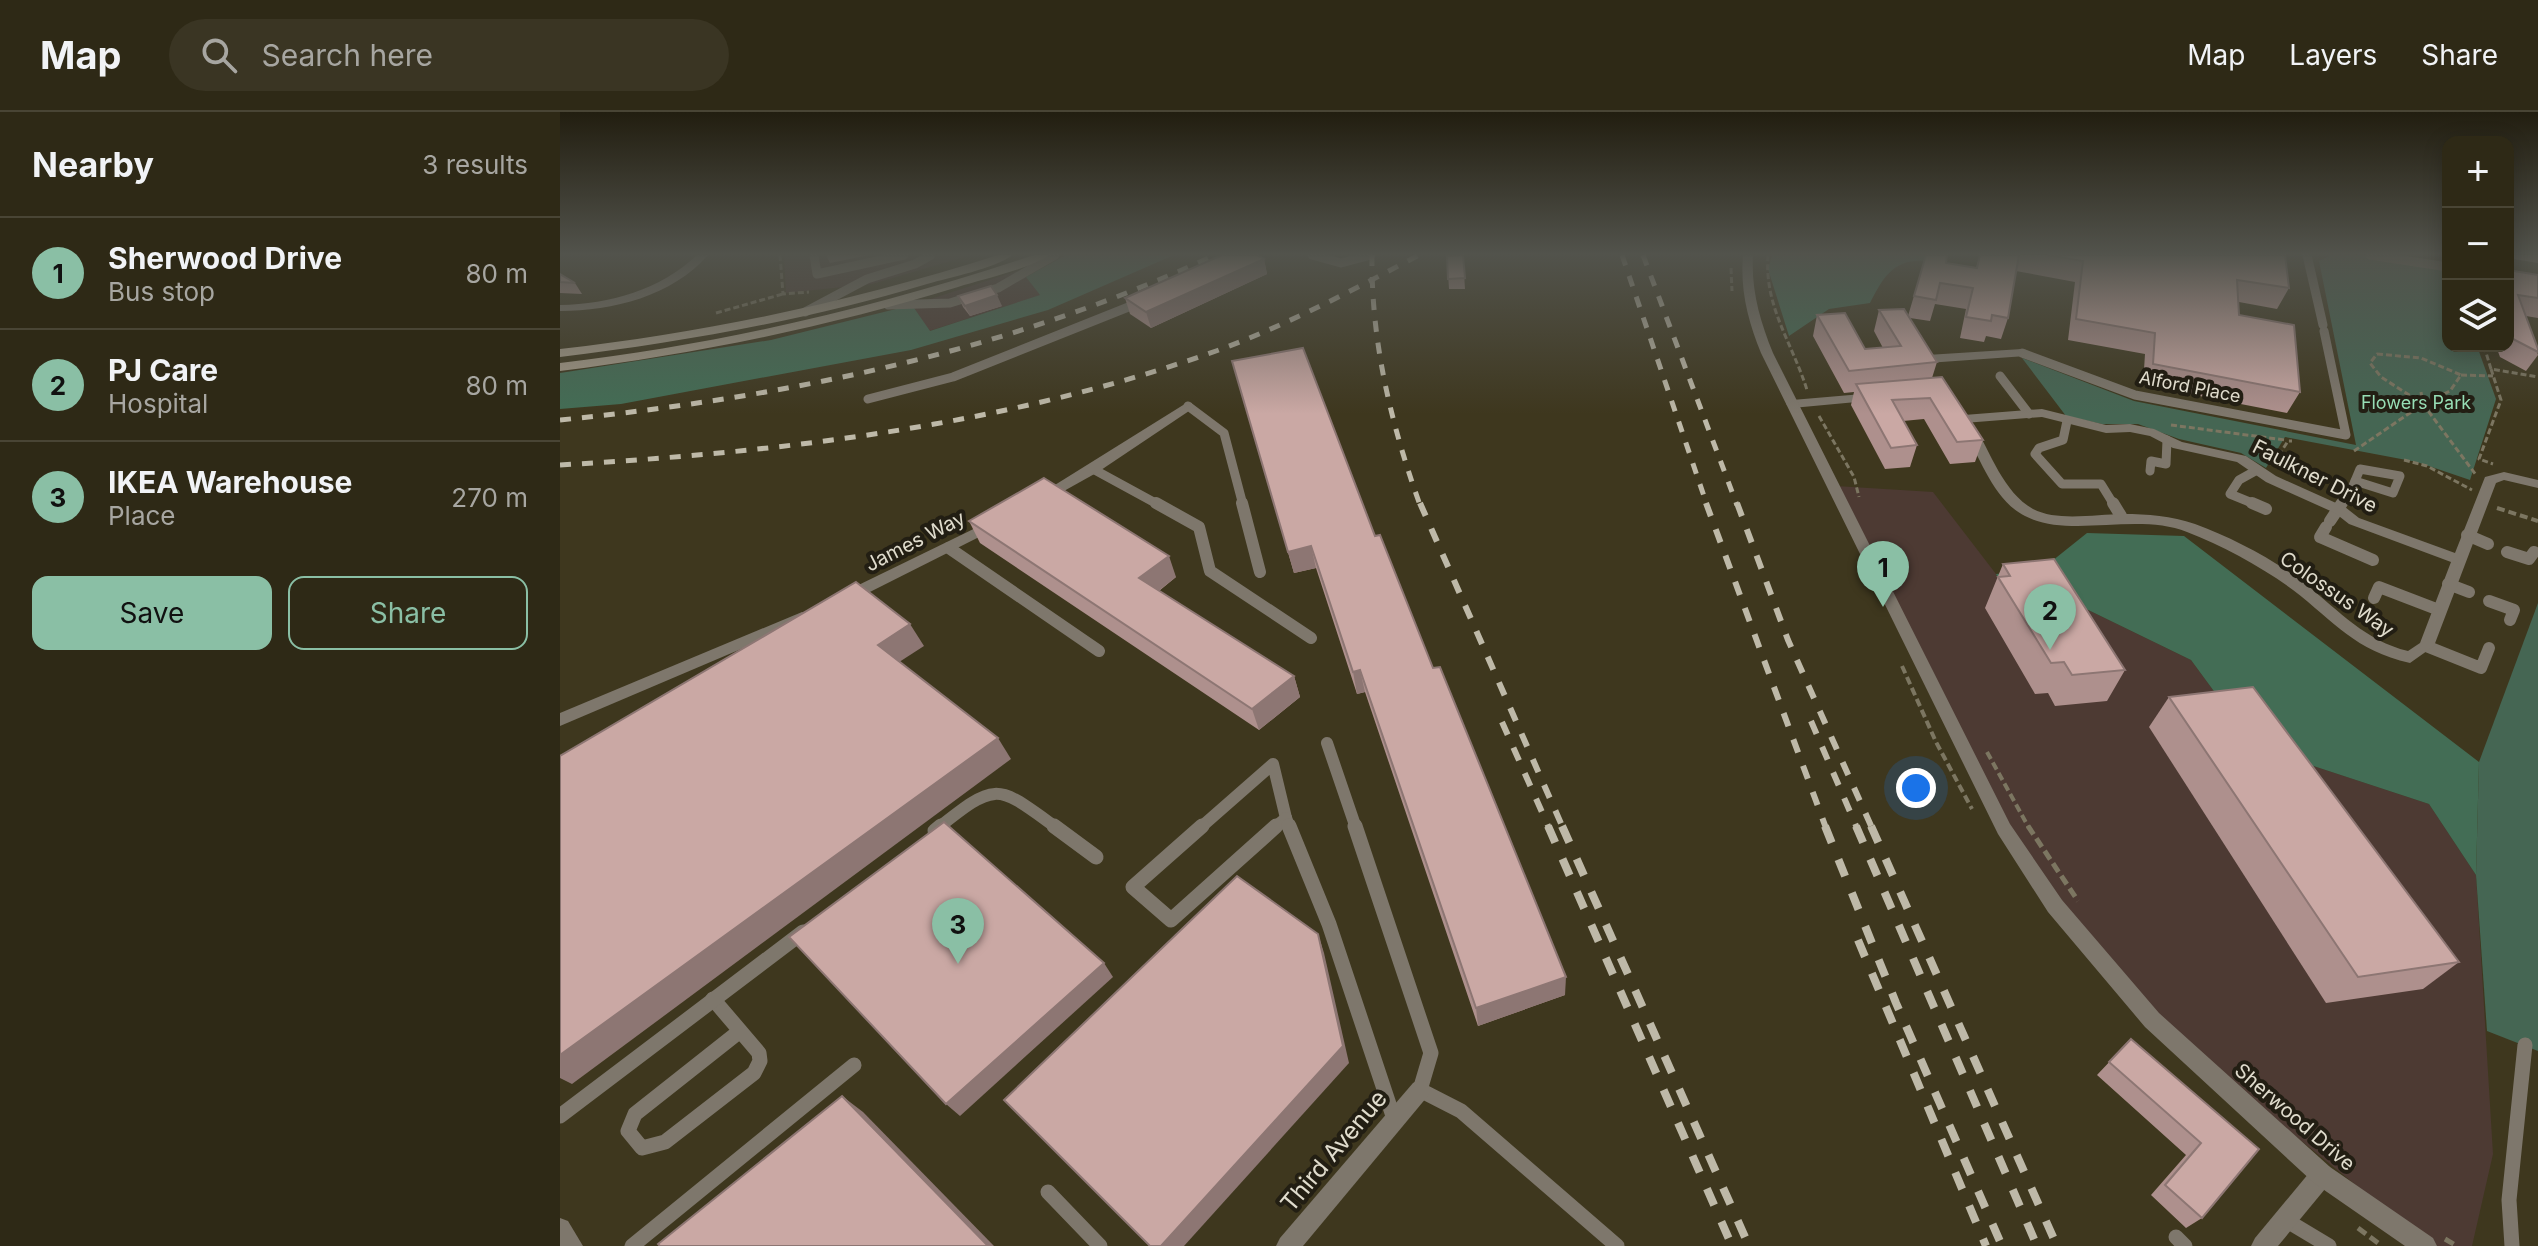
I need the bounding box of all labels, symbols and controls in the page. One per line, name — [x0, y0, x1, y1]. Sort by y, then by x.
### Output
search box — [169, 19, 729, 91]
text: Map — [40, 32, 121, 78]
icon: search — [197, 33, 241, 77]
text: Search here — [261, 37, 433, 73]
text: Map — [2187, 38, 2245, 72]
text: Layers — [2289, 38, 2377, 72]
text: Share — [2421, 38, 2498, 72]
map controls — [2442, 136, 2514, 352]
button: + — [2442, 136, 2514, 208]
text: Nearby — [32, 144, 154, 185]
text: 3 results — [422, 149, 528, 180]
button: − — [2442, 208, 2514, 280]
text: Sherwood Drive — [108, 240, 342, 276]
text: 1 — [52, 258, 64, 289]
text: 80 m — [465, 258, 528, 289]
text: Bus stop — [108, 276, 215, 307]
button: layers — [2442, 280, 2514, 352]
text: PJ Care — [108, 352, 218, 388]
street label: Alford Place — [2138, 366, 2243, 407]
text: 2 — [50, 370, 66, 401]
text: 80 m — [465, 370, 528, 401]
text: Hospital — [108, 388, 208, 419]
park label: Flowers Park — [2361, 392, 2471, 413]
street label: Faulkner Drive — [2249, 434, 2381, 518]
text: IKEA Warehouse — [108, 464, 352, 500]
text: 3 — [50, 482, 66, 513]
text: 270 m — [451, 482, 528, 513]
text: Place — [108, 500, 176, 531]
street label: James Way — [861, 506, 969, 576]
pin: 1 — [1857, 541, 1909, 607]
street label: Colossus Way — [2275, 546, 2399, 642]
button: Save — [32, 576, 272, 650]
button: Share — [288, 576, 528, 650]
pin: 2 — [2024, 584, 2076, 650]
your location — [1896, 768, 1936, 808]
pin: 3 — [932, 898, 984, 964]
street label: Sherwood Drive — [2230, 1058, 2360, 1176]
street label: Third Avenue — [1274, 1084, 1393, 1217]

